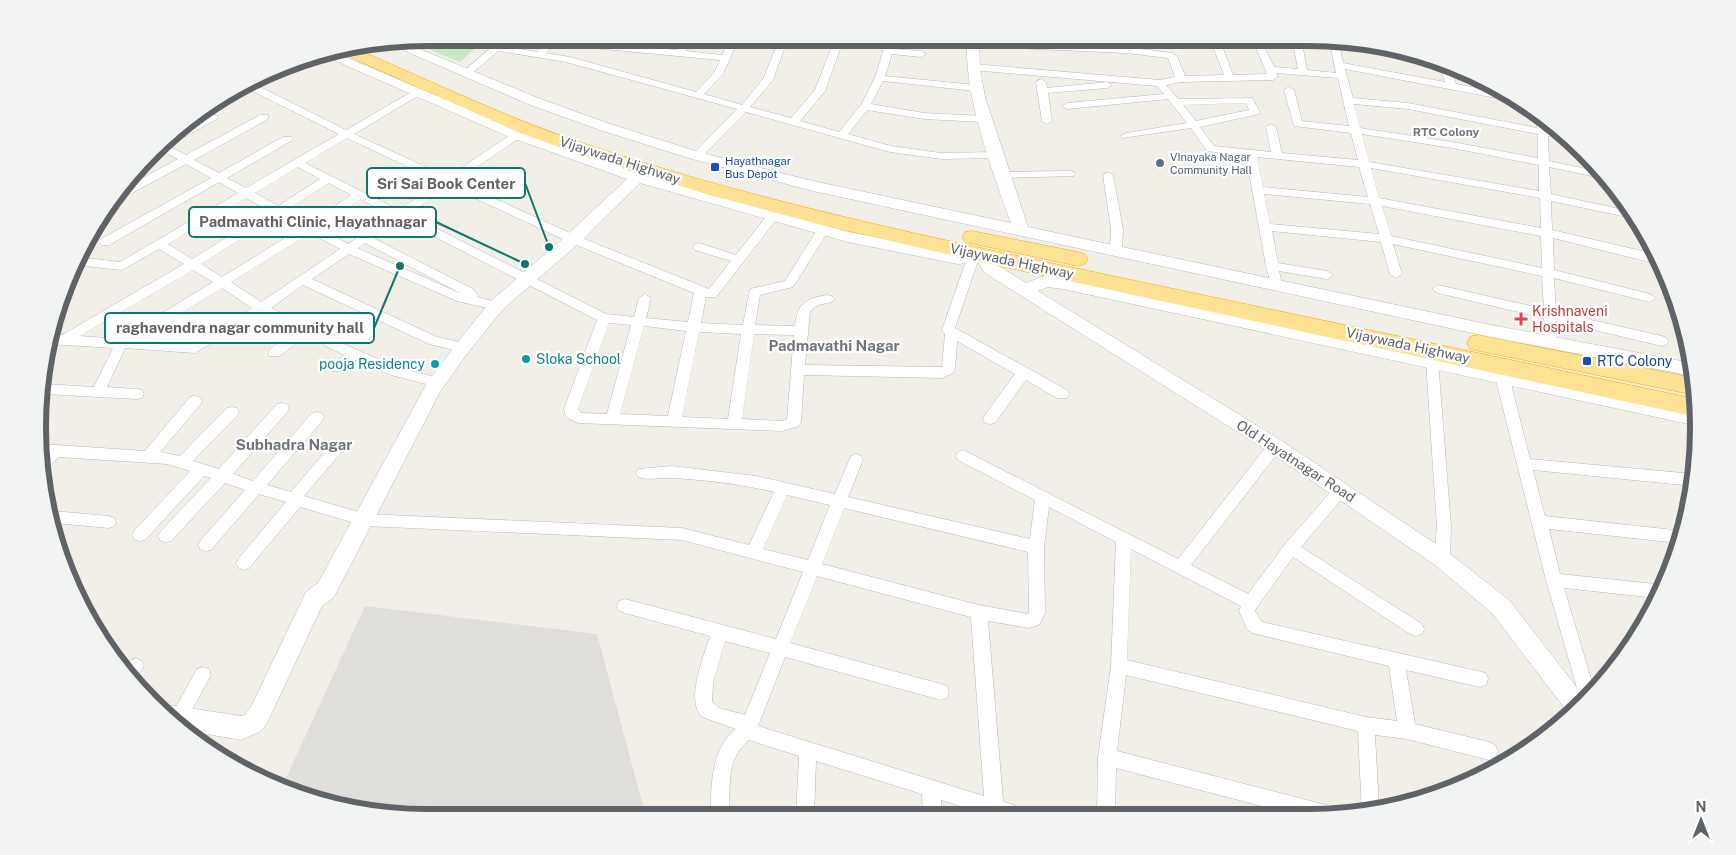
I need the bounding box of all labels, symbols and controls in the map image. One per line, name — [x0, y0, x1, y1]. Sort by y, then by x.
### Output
district label: RTC Colony — [1413, 125, 1480, 139]
street label: Vijaywada Highway — [558, 133, 683, 187]
place label: VInayaka Nagar Community Hall — [1170, 151, 1252, 176]
place label: Hayathnagar Bus Depot — [725, 155, 791, 180]
marker: VInayaka Nagar Community Hall — [1154, 157, 1166, 169]
marker: Hayathnagar Bus Depot — [709, 161, 721, 173]
callout: Sri Sai Book Center — [367, 168, 525, 198]
text: Sri Sai Book Center — [377, 175, 515, 192]
callout: Padmavathi Clinic, Hayathnagar — [189, 207, 436, 237]
text: Padmavathi Clinic, Hayathnagar — [199, 213, 427, 230]
street label: Vijaywada Highway — [949, 240, 1076, 282]
place label: Krishnaveni Hospitals — [1532, 303, 1608, 335]
marker: Krishnaveni Hospitals — [1514, 312, 1528, 326]
callout: raghavendra nagar community hall — [105, 313, 374, 343]
text: raghavendra nagar community hall — [116, 319, 364, 336]
street label: Vijaywada Highway — [1345, 324, 1472, 366]
district label: Padmavathi Nagar — [768, 337, 900, 354]
place label: Sloka School — [536, 351, 621, 367]
marker: Sloka School — [520, 353, 532, 365]
place label: RTC Colony — [1597, 353, 1673, 369]
marker: RTC Colony — [1581, 355, 1593, 367]
place label: pooja Residency — [319, 356, 426, 372]
marker: pooja Residency — [429, 358, 441, 370]
street label: Old Hayatnagar Road — [1234, 417, 1358, 505]
district label: Subhadra Nagar — [236, 436, 352, 453]
north arrow — [1676, 795, 1726, 845]
text: N — [1696, 799, 1706, 815]

